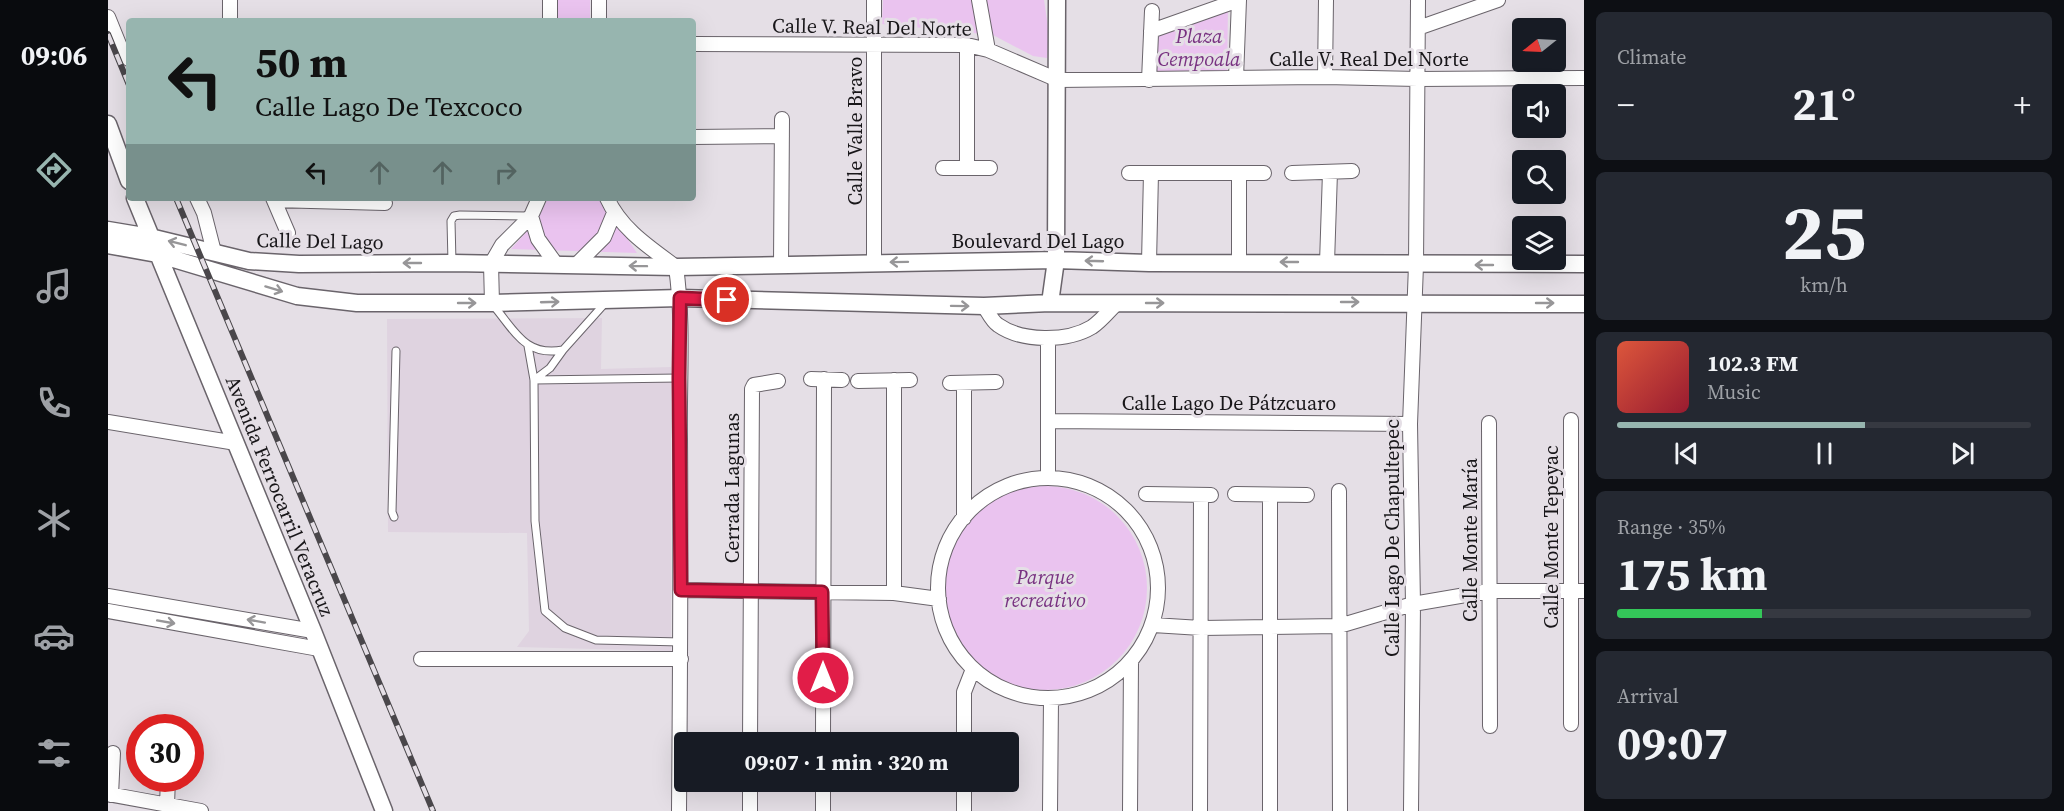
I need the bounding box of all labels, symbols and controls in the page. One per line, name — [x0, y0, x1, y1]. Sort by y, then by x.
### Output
street label: Calle V. Real Del Norte — [772, 11, 972, 43]
north arrow — [1512, 18, 1566, 72]
map controls — [1512, 18, 1566, 270]
park label: Plaza Cempoala — [1157, 22, 1241, 73]
text: 50 m — [255, 33, 348, 91]
text: 09:06 — [21, 37, 87, 74]
icon: left — [156, 42, 234, 120]
text: Climate — [1617, 43, 1686, 71]
street label: Calle V. Real Del Norte — [1269, 45, 1469, 73]
street label: Calle Valle Bravo — [841, 56, 869, 206]
text: 21° — [1792, 73, 1856, 135]
text: − — [1617, 82, 1635, 127]
text: + — [2013, 82, 2031, 127]
button: sound — [1512, 84, 1566, 138]
text: Calle Lago De Texcoco — [255, 88, 523, 125]
icon: directions — [33, 149, 75, 191]
button: search — [1512, 150, 1566, 204]
icon: left — [300, 156, 333, 189]
icon: ahead — [363, 156, 396, 189]
icon: ahead — [426, 156, 459, 189]
icon: right — [489, 156, 522, 189]
text: 25 — [1782, 178, 1866, 285]
button: layers — [1512, 216, 1566, 270]
street label: Calle Del Lago — [256, 226, 384, 256]
street label: Boulevard Del Lago — [952, 227, 1124, 255]
one-way arrow — [168, 237, 187, 249]
one-way arrow — [889, 256, 909, 268]
one-way arrow — [1084, 256, 1104, 267]
one-way arrow — [402, 257, 422, 269]
one-way arrow — [1279, 257, 1299, 268]
one-way arrow — [1474, 259, 1494, 271]
one-way arrow — [629, 260, 649, 272]
icon: music — [33, 265, 75, 307]
text: km/h — [1800, 271, 1848, 299]
pin — [701, 274, 752, 325]
icon: arrive — [710, 283, 743, 316]
one-way arrow — [264, 284, 283, 295]
one-way arrow — [540, 296, 560, 308]
one-way arrow — [457, 297, 477, 309]
one-way arrow — [1145, 297, 1165, 309]
one-way arrow — [1340, 297, 1360, 308]
one-way arrow — [1535, 297, 1555, 309]
one-way arrow — [950, 300, 970, 311]
text: 102.3 FM — [1707, 348, 1798, 378]
street label: Avenida Ferrocarril Veracruz — [219, 372, 341, 620]
text: Music — [1707, 378, 1761, 406]
icon: phone — [33, 382, 75, 424]
street label: Calle Lago De Pátzcuaro — [1122, 389, 1336, 417]
street label: Cerrada Lagunas — [718, 413, 746, 563]
street label: Calle Lago De Chapultepec — [1378, 419, 1406, 657]
icon: previous — [1670, 437, 1703, 470]
icon: pause — [1808, 437, 1841, 470]
icon: next — [1946, 437, 1979, 470]
street label: Calle Monte Tepeyac — [1537, 445, 1565, 629]
street label: Calle Monte María — [1456, 457, 1484, 622]
icon: climate — [33, 499, 75, 541]
text: Range · 35% — [1617, 513, 1726, 541]
text: 175 km — [1617, 543, 1768, 605]
park label: Parque recreativo — [1004, 563, 1086, 614]
icon: car — [33, 615, 75, 657]
one-way arrow — [246, 615, 266, 626]
one-way arrow — [155, 616, 175, 627]
position arrow — [791, 646, 855, 710]
text: Arrival — [1617, 682, 1679, 710]
text: 09:07 — [1617, 712, 1728, 774]
speed limit sign: 30 — [126, 714, 204, 792]
icon: filters — [33, 732, 75, 774]
text: 09:07 · 1 min · 320 m — [745, 747, 948, 777]

